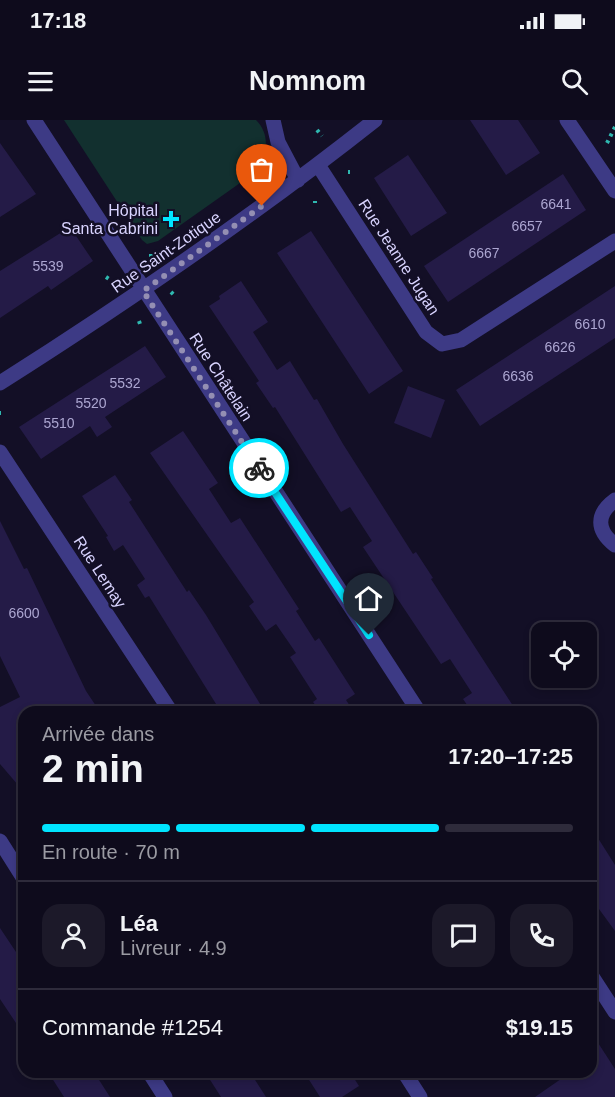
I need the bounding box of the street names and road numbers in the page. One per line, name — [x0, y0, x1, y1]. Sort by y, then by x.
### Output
street label: Rue Jeanne Jugan — [355, 196, 443, 318]
street label: Rue Saint-Zotique — [108, 208, 224, 296]
street label: Rue Châtelain — [186, 330, 256, 424]
street label: Rue Lemay — [71, 533, 129, 611]

